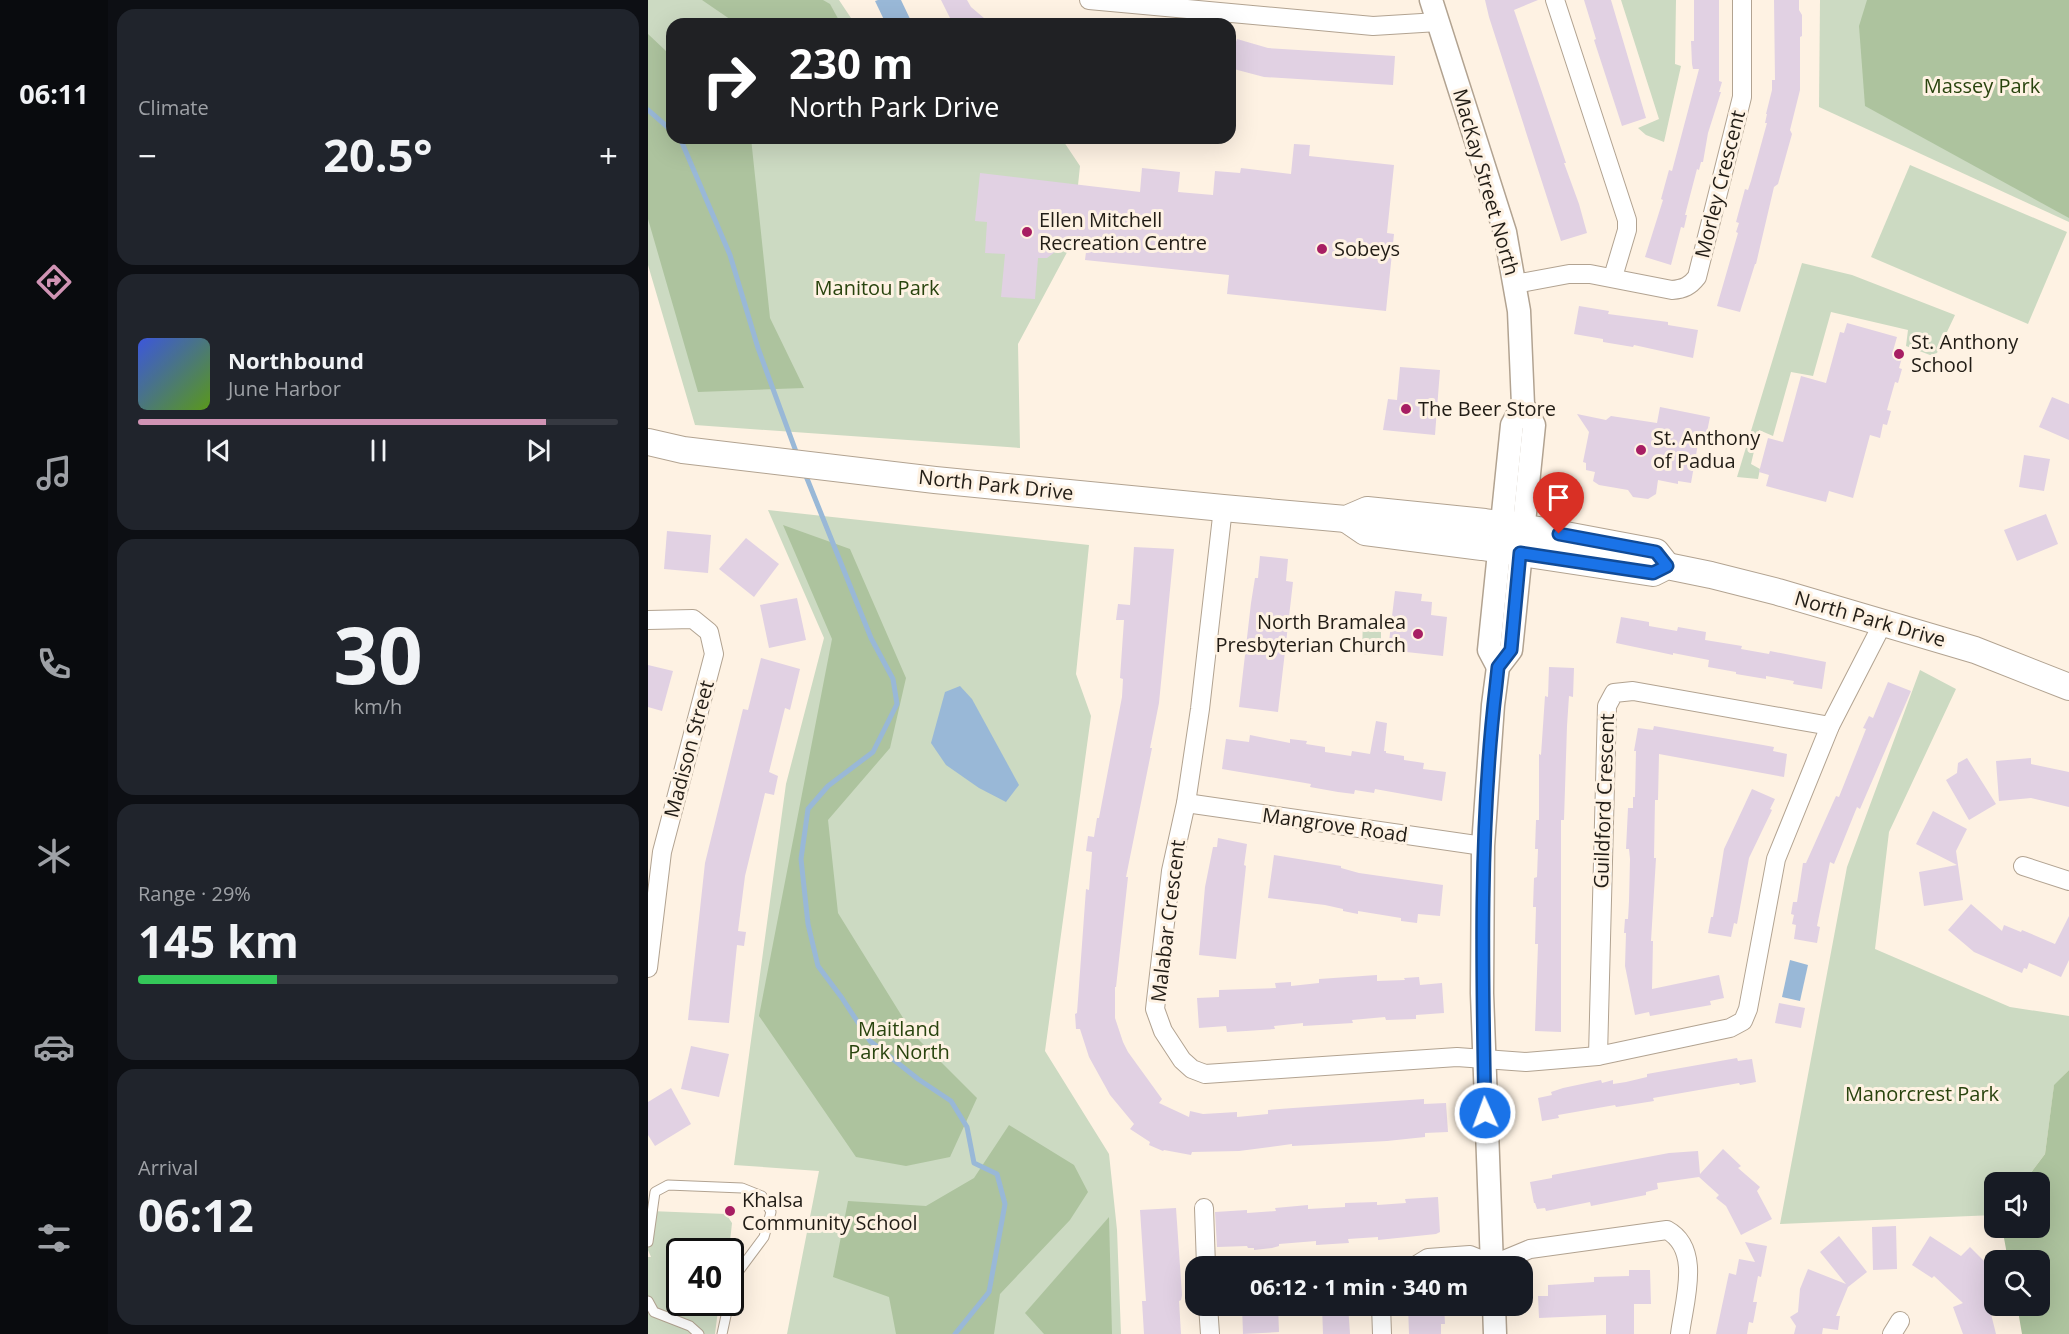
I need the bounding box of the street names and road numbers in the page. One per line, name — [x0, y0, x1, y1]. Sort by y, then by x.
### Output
street label: MacKay Street North — [1447, 85, 1526, 278]
street label: Morley Crescent — [1688, 107, 1751, 261]
street label: North Park Drive — [917, 463, 1075, 506]
street label: North Park Drive — [1792, 584, 1949, 653]
street label: Madison Street — [657, 677, 720, 821]
street label: Guildford Crescent — [1587, 713, 1620, 889]
street label: Mangrove Road — [1261, 801, 1410, 848]
street label: Malabar Crescent — [1144, 838, 1191, 1004]

